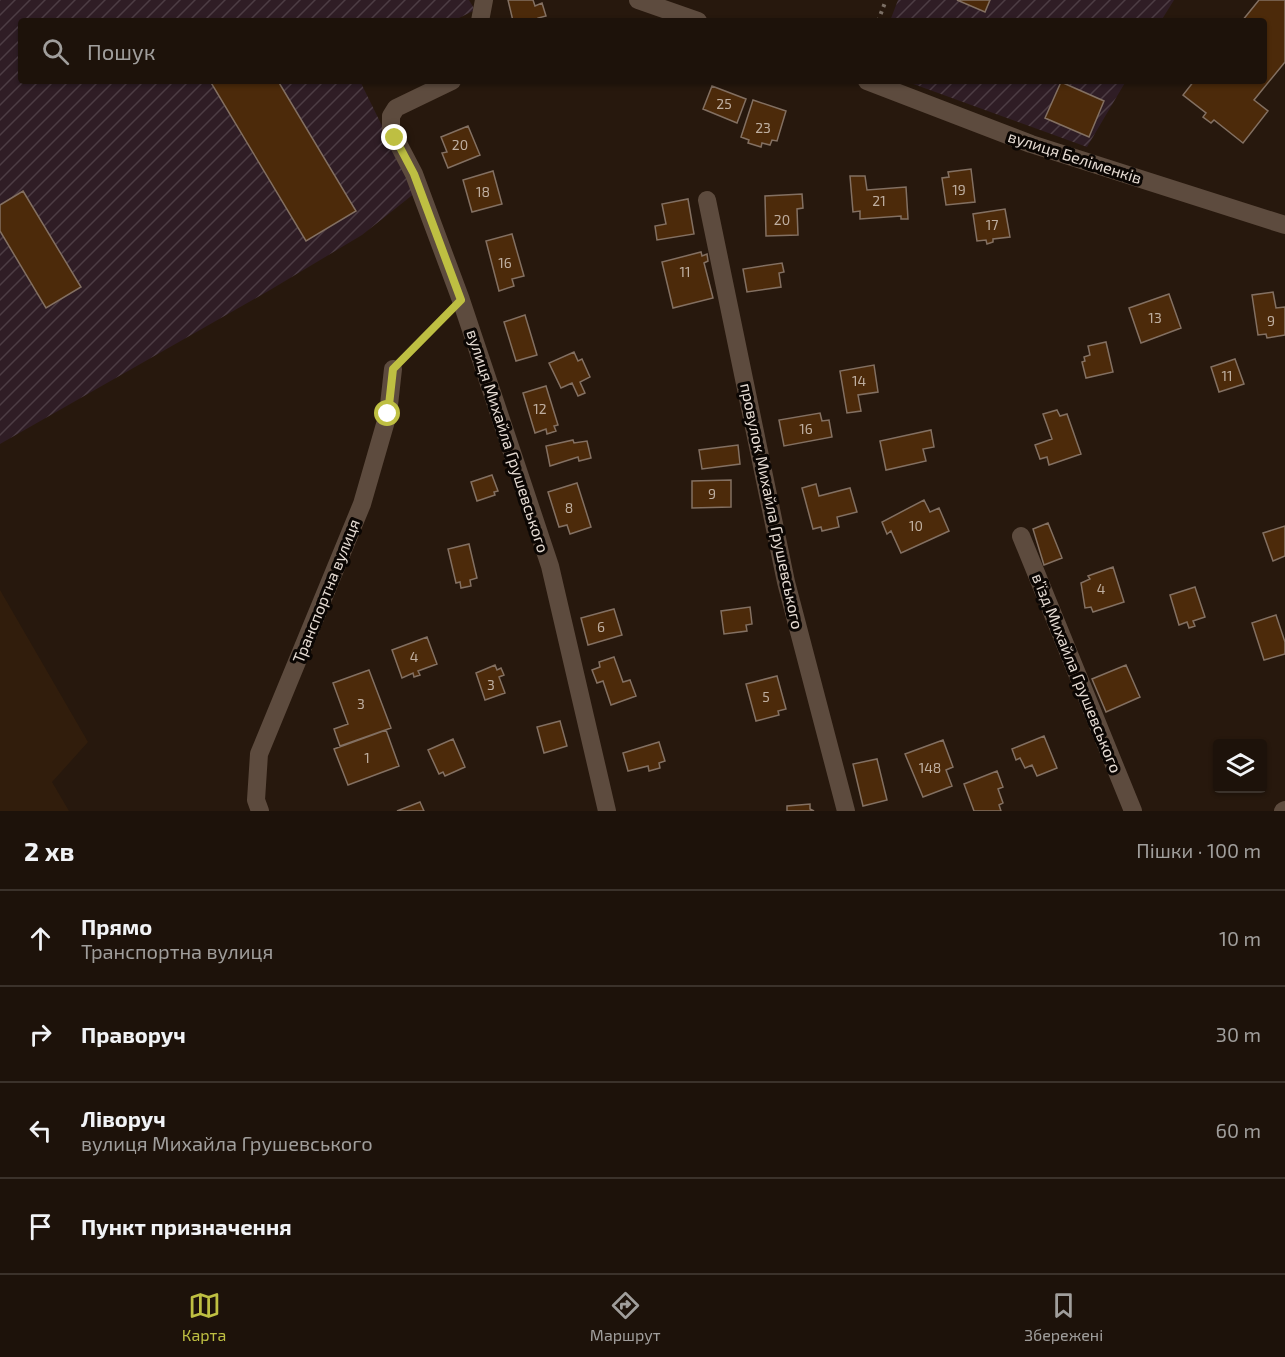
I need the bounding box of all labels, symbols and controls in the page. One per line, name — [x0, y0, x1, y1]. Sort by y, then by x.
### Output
search box — [18, 18, 1267, 84]
icon: search — [39, 35, 72, 68]
text: Пошук — [87, 38, 156, 64]
house number: 25 — [716, 95, 732, 112]
house number: 23 — [755, 119, 771, 136]
route end — [381, 124, 407, 150]
street label: вулиця Беліменків — [1006, 126, 1144, 188]
house number: 20 — [452, 136, 468, 153]
house number: 19 — [952, 181, 966, 198]
house number: 18 — [476, 183, 490, 200]
house number: 21 — [872, 192, 886, 209]
house number: 20 — [774, 211, 790, 228]
house number: 17 — [986, 216, 998, 233]
house number: 16 — [498, 254, 512, 271]
house number: 11 — [679, 263, 691, 280]
house number: 13 — [1148, 309, 1162, 326]
house number: 9 — [1267, 312, 1275, 329]
street label: вулиця Михайла Грушевського — [462, 327, 554, 555]
house number: 11 — [1221, 367, 1233, 384]
house number: 14 — [852, 372, 866, 389]
street label: провулок Михайла Грушевського — [736, 381, 808, 631]
route start — [374, 400, 400, 426]
house number: 12 — [533, 400, 547, 417]
house number: 16 — [799, 420, 813, 437]
house number: 9 — [708, 485, 716, 502]
house number: 8 — [565, 499, 573, 516]
street label: Транспортна вулиця — [288, 516, 364, 666]
house number: 10 — [909, 517, 923, 534]
street label: в’їзд Михайла Грушевського — [1028, 570, 1126, 776]
house number: 4 — [1097, 580, 1105, 597]
house number: 6 — [597, 618, 605, 635]
house number: 4 — [410, 648, 418, 665]
house number: 3 — [487, 676, 495, 693]
house number: 5 — [762, 688, 770, 705]
house number: 3 — [357, 695, 365, 712]
map controls — [1213, 739, 1267, 793]
button: layers — [1213, 739, 1267, 793]
house number: 1 — [364, 749, 370, 766]
house number: 148 — [919, 759, 941, 776]
text: 2 хв — [24, 835, 74, 866]
text: Пішки · 100 m — [1136, 838, 1261, 862]
text: Прямо — [81, 913, 152, 939]
icon: ahead — [24, 922, 57, 955]
text: 10 m — [1219, 926, 1261, 950]
text: Транспортна вулиця — [81, 939, 273, 963]
icon: right — [24, 1018, 57, 1051]
text: Праворуч — [81, 1021, 186, 1047]
text: 30 m — [1216, 1022, 1261, 1046]
text: Ліворуч — [81, 1105, 166, 1131]
icon: left — [24, 1114, 57, 1147]
text: 60 m — [1216, 1118, 1261, 1142]
text: вулиця Михайла Грушевського — [81, 1131, 373, 1155]
icon: arrive — [24, 1210, 57, 1243]
text: Пункт призначення — [81, 1213, 292, 1239]
tab: Карта — [182, 1289, 226, 1344]
tab: Маршрут — [590, 1289, 661, 1344]
tab: Збережені — [1024, 1289, 1103, 1344]

